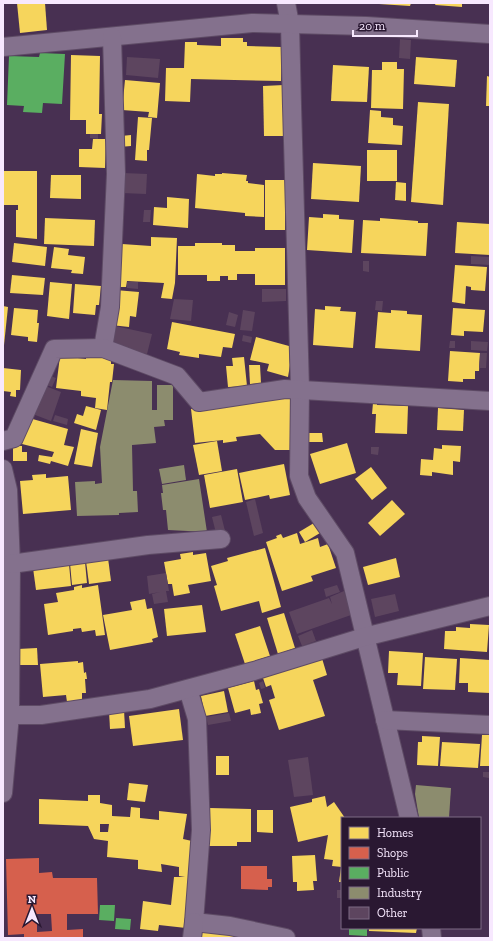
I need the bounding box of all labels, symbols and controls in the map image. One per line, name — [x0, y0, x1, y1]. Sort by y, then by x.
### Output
scale bar — [353, 12, 417, 38]
text: 20 m — [359, 19, 386, 33]
legend — [341, 817, 481, 929]
text: Homes — [377, 826, 413, 840]
text: Shops — [377, 846, 408, 860]
text: Public — [377, 866, 410, 880]
text: Industry — [377, 886, 423, 900]
north arrow — [12, 889, 52, 929]
text: N — [28, 893, 37, 906]
text: Other — [377, 906, 408, 920]

